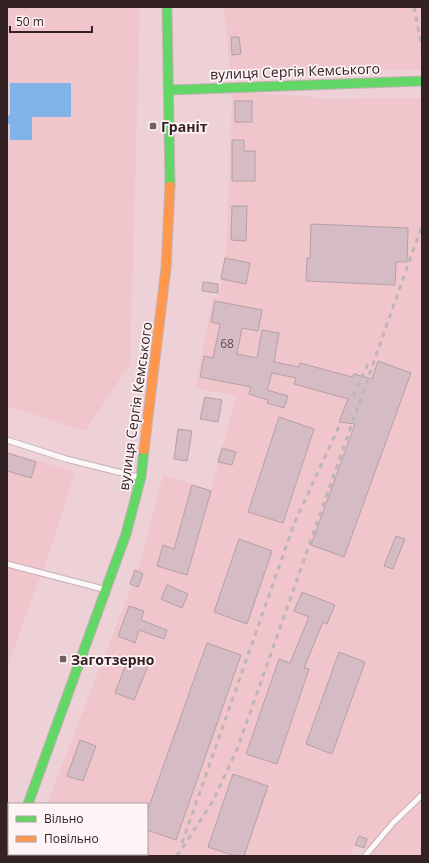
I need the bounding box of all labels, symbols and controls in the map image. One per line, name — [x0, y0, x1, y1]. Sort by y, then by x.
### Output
scale bar — [10, 8, 92, 34]
text: 50 m — [16, 13, 44, 30]
street label: вулиця Сергія Кемського — [210, 59, 380, 83]
place label: Граніт — [161, 117, 208, 136]
marker: Граніт — [148, 121, 158, 131]
street label: вулиця Сергія Кемського — [114, 320, 156, 492]
house number: 68 — [220, 335, 234, 352]
place label: Заготзерно — [71, 650, 155, 669]
marker: Заготзерно — [58, 654, 68, 664]
legend — [8, 803, 148, 855]
text: Вільно — [44, 810, 84, 827]
text: Повільно — [44, 830, 99, 847]

